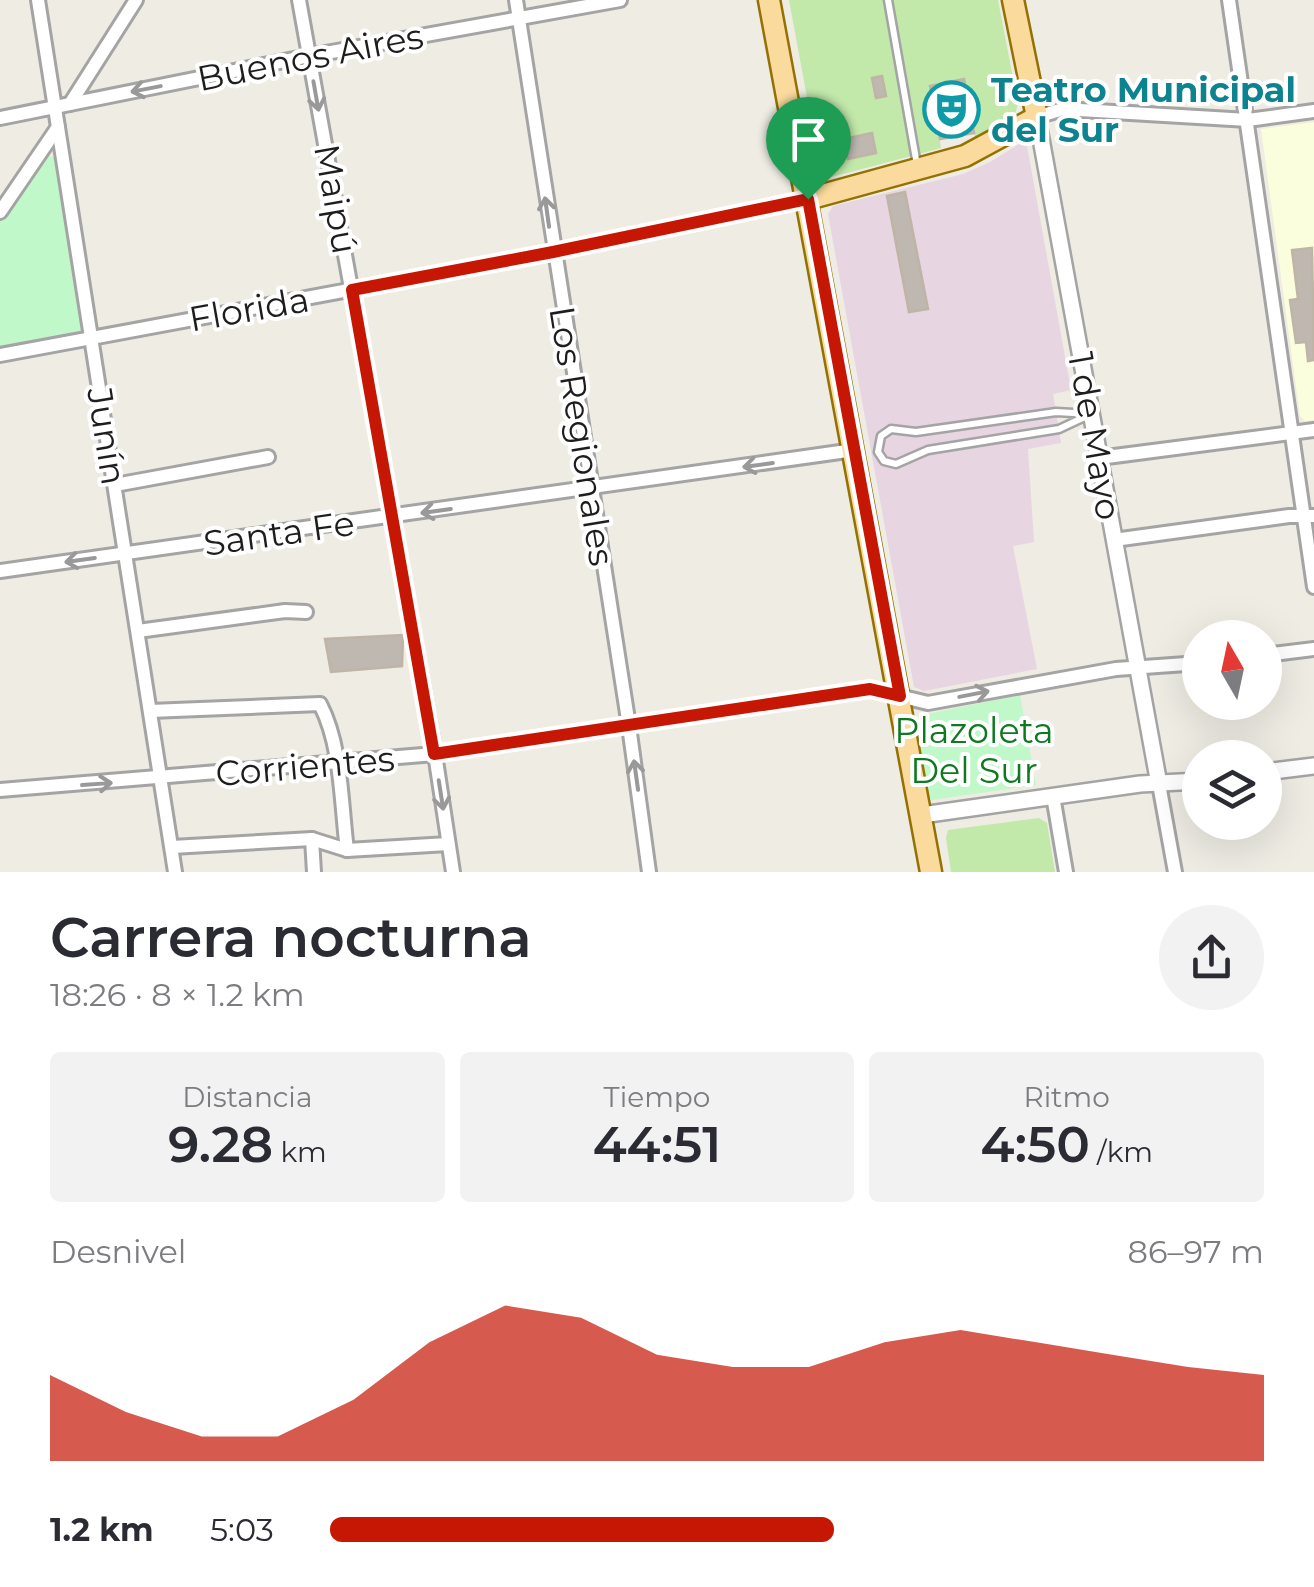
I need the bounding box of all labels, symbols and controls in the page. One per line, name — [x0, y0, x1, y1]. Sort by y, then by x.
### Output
street label: Buenos Aires — [193, 14, 427, 100]
place label: Teatro Municipal del Sur — [991, 68, 1296, 151]
one-way arrow — [308, 79, 327, 111]
theatre icon: Teatro Municipal del Sur — [922, 79, 982, 139]
one-way arrow — [131, 80, 163, 99]
pin — [766, 97, 851, 200]
icon: arrive — [781, 112, 836, 167]
street label: Maipú — [305, 141, 367, 257]
one-way arrow — [538, 197, 556, 229]
street label: Florida — [186, 277, 312, 341]
street label: Los Regionales — [540, 303, 624, 569]
street label: 1 de Mayo — [1059, 349, 1131, 523]
street label: Junín — [78, 383, 136, 488]
one-way arrow — [742, 456, 775, 474]
street label: Santa Fe — [201, 501, 357, 565]
one-way arrow — [421, 502, 453, 521]
one-way arrow — [64, 552, 96, 570]
north arrow — [1182, 620, 1282, 720]
map controls — [1182, 620, 1282, 840]
one-way arrow — [957, 684, 989, 703]
park label: Plazoleta Del Sur — [894, 709, 1054, 792]
street label: Corrientes — [214, 737, 396, 795]
button: layers — [1182, 740, 1282, 840]
one-way arrow — [626, 760, 645, 792]
one-way arrow — [81, 774, 113, 793]
one-way arrow — [432, 778, 450, 811]
text: Carrera nocturna — [50, 904, 532, 971]
button: share — [1159, 905, 1264, 1010]
text: 18:26 · 8 × 1.2 km — [50, 975, 305, 1014]
text: Distancia — [182, 1080, 312, 1114]
text: Tiempo — [604, 1080, 710, 1114]
text: Ritmo — [1024, 1080, 1110, 1114]
text: 9.28 — [168, 1114, 273, 1175]
text: 44:51 — [593, 1114, 721, 1175]
text: 4:50 — [980, 1114, 1090, 1175]
text: km — [273, 1135, 327, 1169]
text: /km — [1090, 1135, 1153, 1169]
text: Desnivel — [50, 1232, 186, 1271]
text: 86–97 m — [1128, 1232, 1264, 1271]
text: 1.2 km — [50, 1510, 154, 1549]
text: 5:03 — [210, 1510, 274, 1549]

